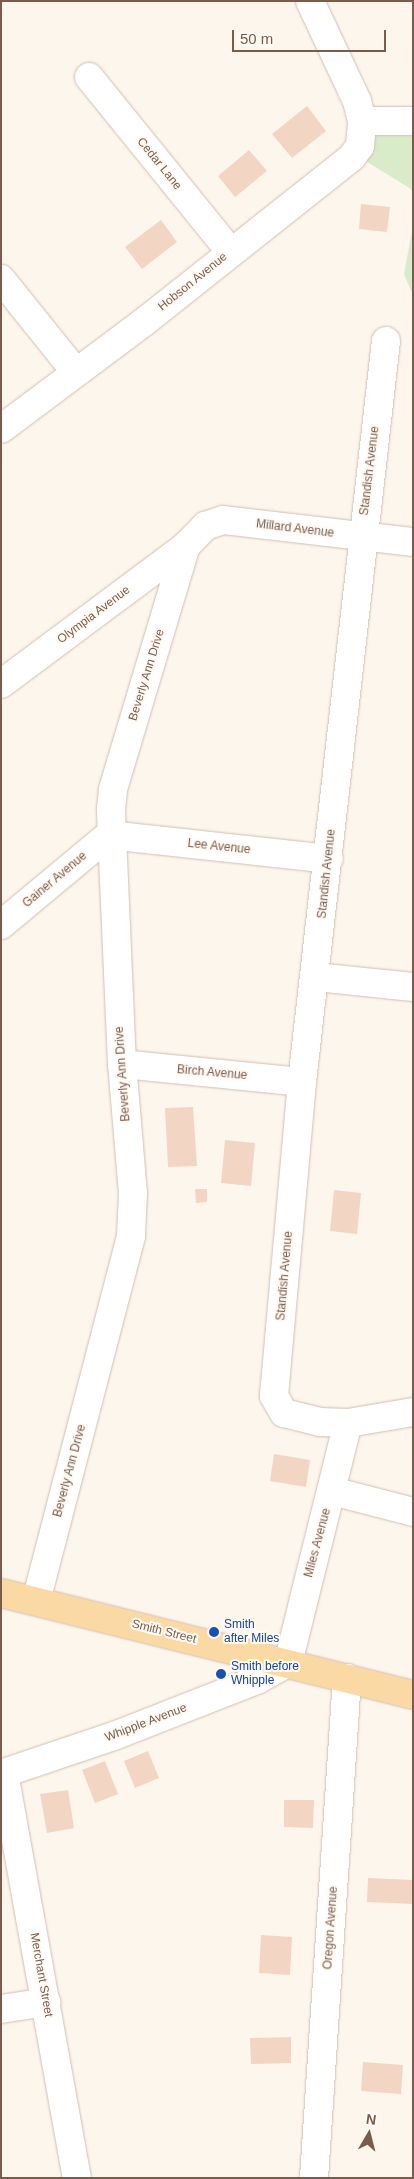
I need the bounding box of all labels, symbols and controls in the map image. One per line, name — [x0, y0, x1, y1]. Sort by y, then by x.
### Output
scale bar — [234, 20, 388, 52]
text: 50 m — [240, 30, 273, 47]
street label: Cedar Lane — [134, 135, 184, 193]
street label: Hobson Avenue — [155, 250, 231, 314]
street label: Standish Avenue — [357, 425, 383, 517]
street label: Millard Avenue — [255, 517, 335, 541]
street label: Olympia Avenue — [55, 583, 133, 647]
street label: Beverly Ann Drive — [126, 627, 168, 723]
street label: Standish Avenue — [315, 828, 339, 920]
street label: Lee Avenue — [187, 837, 251, 857]
street label: Gainer Avenue — [20, 849, 90, 911]
street label: Beverly Ann Drive — [112, 1026, 134, 1122]
street label: Birch Avenue — [176, 1063, 248, 1083]
street label: Standish Avenue — [274, 1230, 296, 1322]
street label: Beverly Ann Drive — [51, 1423, 89, 1519]
street label: Miles Avenue — [302, 1506, 334, 1580]
street label: Smith Street — [130, 1617, 198, 1647]
place label: Smith after Miles — [224, 1618, 279, 1646]
marker: Smith after Miles — [208, 1626, 220, 1638]
place label: Smith before Whipple — [231, 1660, 299, 1688]
marker: Smith before Whipple — [215, 1668, 227, 1680]
street label: Whipple Avenue — [103, 1701, 189, 1745]
street label: Oregon Avenue — [321, 1886, 341, 1970]
street label: Merchant Street — [26, 1932, 56, 2018]
north arrow — [344, 2109, 394, 2159]
text: N — [365, 2111, 377, 2128]

